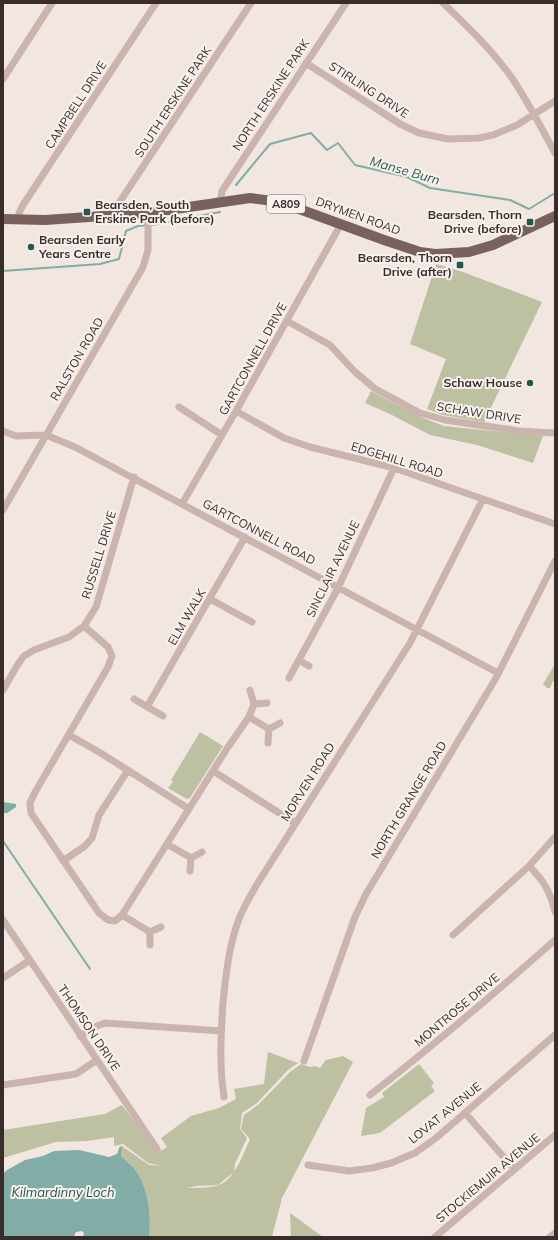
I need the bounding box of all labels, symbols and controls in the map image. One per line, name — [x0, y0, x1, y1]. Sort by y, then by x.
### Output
street label: NORTH ERSKINE PARK — [229, 36, 313, 153]
street label: SOUTH ERSKINE PARK — [131, 43, 214, 160]
street label: CAMPBELL DRIVE — [41, 58, 110, 152]
street label: STIRLING DRIVE — [326, 58, 412, 121]
water label: Manse Burn — [368, 152, 442, 188]
street label: DRYMEN ROAD — [314, 193, 403, 238]
road number: A809 — [267, 195, 305, 213]
place label: Bearsden, South Erskine Park (before) — [95, 197, 214, 226]
marker: Bearsden, South Erskine Park (before) — [82, 207, 92, 217]
place label: Bearsden, Thorn Drive (before) — [428, 207, 522, 236]
marker: Bearsden, Thorn Drive (before) — [525, 217, 535, 227]
place label: Bearsden Early Years Centre — [38, 232, 126, 261]
marker: Bearsden Early Years Centre — [26, 242, 36, 252]
place label: Bearsden, Thorn Drive (after) — [358, 250, 452, 279]
marker: Bearsden, Thorn Drive (after) — [455, 260, 465, 270]
street label: GARTCONNELL DRIVE — [215, 300, 290, 418]
street label: RALSTON ROAD — [47, 314, 107, 403]
place label: Schaw House — [444, 375, 522, 390]
marker: Schaw House — [525, 378, 535, 388]
street label: SCHAW DRIVE — [436, 398, 522, 427]
street label: EDGEHILL ROAD — [349, 438, 445, 481]
street label: GARTCONNELL ROAD — [200, 495, 318, 568]
street label: RUSSELL DRIVE — [78, 509, 119, 601]
street label: SINCLAIR AVENUE — [303, 518, 362, 620]
street label: ELM WALK — [164, 586, 209, 648]
street label: NORTH GRANGE ROAD — [367, 738, 450, 861]
street label: MORVEN ROAD — [277, 739, 338, 824]
street label: MONTROSE DRIVE — [411, 970, 502, 1050]
street label: THOMSON DRIVE — [55, 982, 124, 1074]
street label: LOVAT AVENUE — [405, 1079, 484, 1147]
street label: STOCKIEMUIR AVENUE — [433, 1130, 543, 1226]
water label: Kilmardinny Loch — [11, 1184, 115, 1200]

